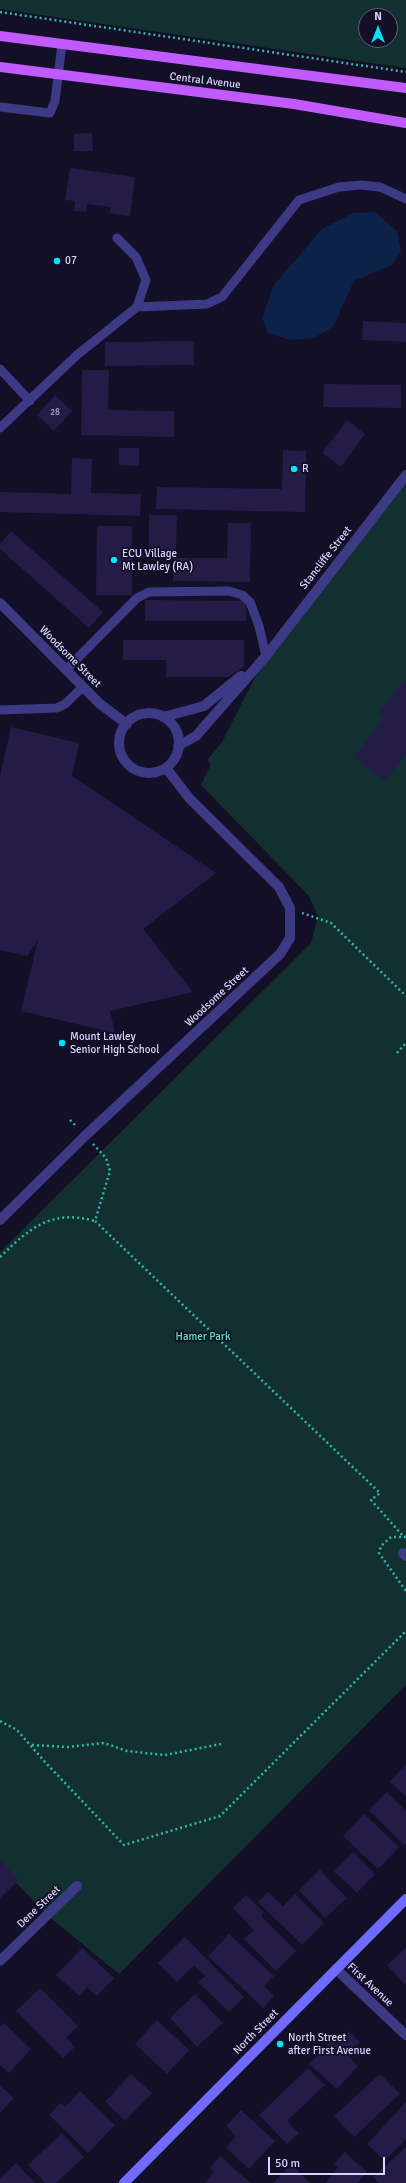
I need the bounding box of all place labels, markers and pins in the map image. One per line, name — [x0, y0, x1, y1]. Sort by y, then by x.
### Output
place label: 07 — [65, 254, 77, 268]
marker: 07 — [52, 256, 62, 266]
place label: R — [302, 462, 309, 476]
marker: R — [289, 464, 299, 474]
place label: ECU Village Mt Lawley (RA) — [122, 547, 193, 573]
marker: ECU Village Mt Lawley (RA) — [109, 555, 119, 565]
place label: Mount Lawley Senior High School — [70, 1030, 159, 1056]
marker: Mount Lawley Senior High School — [57, 1038, 67, 1048]
place label: North Street after First Avenue — [288, 2031, 371, 2057]
marker: North Street after First Avenue — [275, 2039, 285, 2049]

